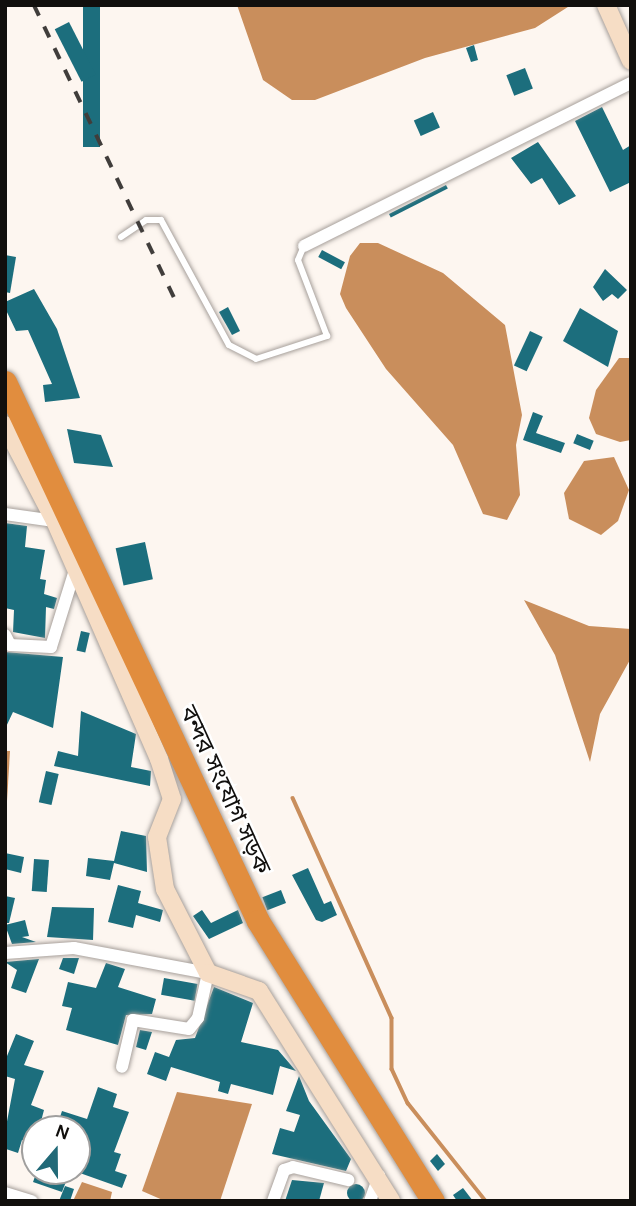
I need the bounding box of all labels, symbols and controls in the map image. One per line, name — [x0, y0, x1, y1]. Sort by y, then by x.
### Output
street label: বন্দর সংযোগ সড়ক — [173, 701, 277, 879]
north arrow — [21, 1115, 91, 1185]
text: N — [52, 1119, 73, 1145]

